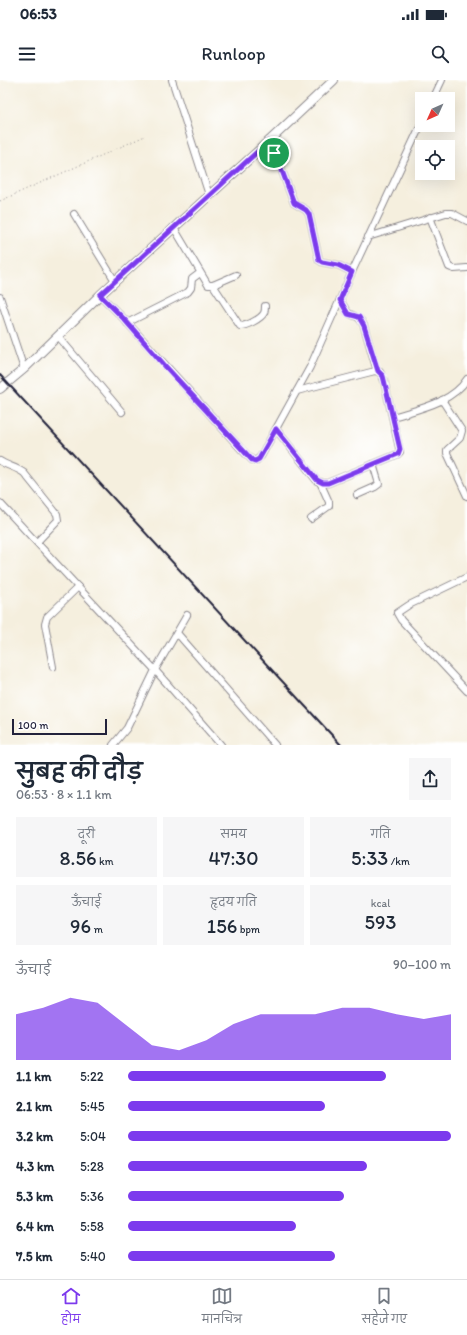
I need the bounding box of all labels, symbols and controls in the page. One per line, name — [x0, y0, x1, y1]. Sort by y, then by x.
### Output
text: 06:53 — [20, 5, 57, 23]
icon: menu — [16, 43, 38, 65]
text: Runloop — [202, 43, 265, 65]
icon: search — [429, 43, 451, 65]
north arrow — [415, 92, 455, 132]
map controls — [415, 92, 455, 180]
pin — [257, 136, 291, 170]
button: locate — [415, 140, 455, 180]
icon: arrive — [263, 142, 285, 164]
scale bar — [12, 717, 107, 736]
text: 100 m — [18, 719, 48, 732]
text: सुबह की दौड़ — [16, 758, 143, 785]
button: share — [409, 758, 451, 800]
text: 06:53 · 8 × 1.1 km — [16, 787, 112, 802]
text: दूरी — [78, 828, 95, 841]
text: समय — [220, 828, 247, 841]
text: गति — [370, 828, 391, 841]
text: 8.56 — [60, 846, 96, 870]
text: 47:30 — [208, 846, 259, 870]
text: 5:33 — [351, 846, 388, 870]
text: km — [96, 855, 114, 868]
text: /km — [388, 855, 410, 868]
text: ऊँचाई — [72, 896, 101, 909]
text: हृदय गति — [210, 896, 257, 909]
text: kcal — [371, 897, 390, 910]
text: 593 — [365, 910, 396, 934]
text: 96 — [70, 914, 91, 938]
text: 156 — [207, 914, 237, 938]
text: m — [91, 923, 103, 936]
text: bpm — [237, 923, 260, 936]
text: 90–100 m — [393, 957, 451, 972]
text: ऊँचाई — [16, 962, 51, 977]
text: 1.1 km — [16, 1069, 51, 1084]
text: 5:22 — [80, 1069, 104, 1084]
text: 2.1 km — [16, 1099, 52, 1114]
text: 5:45 — [80, 1099, 105, 1114]
text: 3.2 km — [16, 1129, 53, 1144]
text: 5:04 — [80, 1129, 106, 1144]
text: 4.3 km — [16, 1159, 54, 1174]
text: 5:28 — [80, 1159, 104, 1174]
text: 5.3 km — [16, 1189, 53, 1204]
text: 5:36 — [80, 1189, 104, 1204]
text: 6.4 km — [16, 1219, 54, 1234]
text: 5:58 — [80, 1219, 104, 1234]
text: 7.5 km — [16, 1249, 53, 1264]
text: 5:40 — [80, 1249, 106, 1264]
tab: होम — [60, 1285, 82, 1331]
tab: मानचित्र — [202, 1285, 242, 1331]
tab: सहेजे गए — [362, 1285, 407, 1331]

